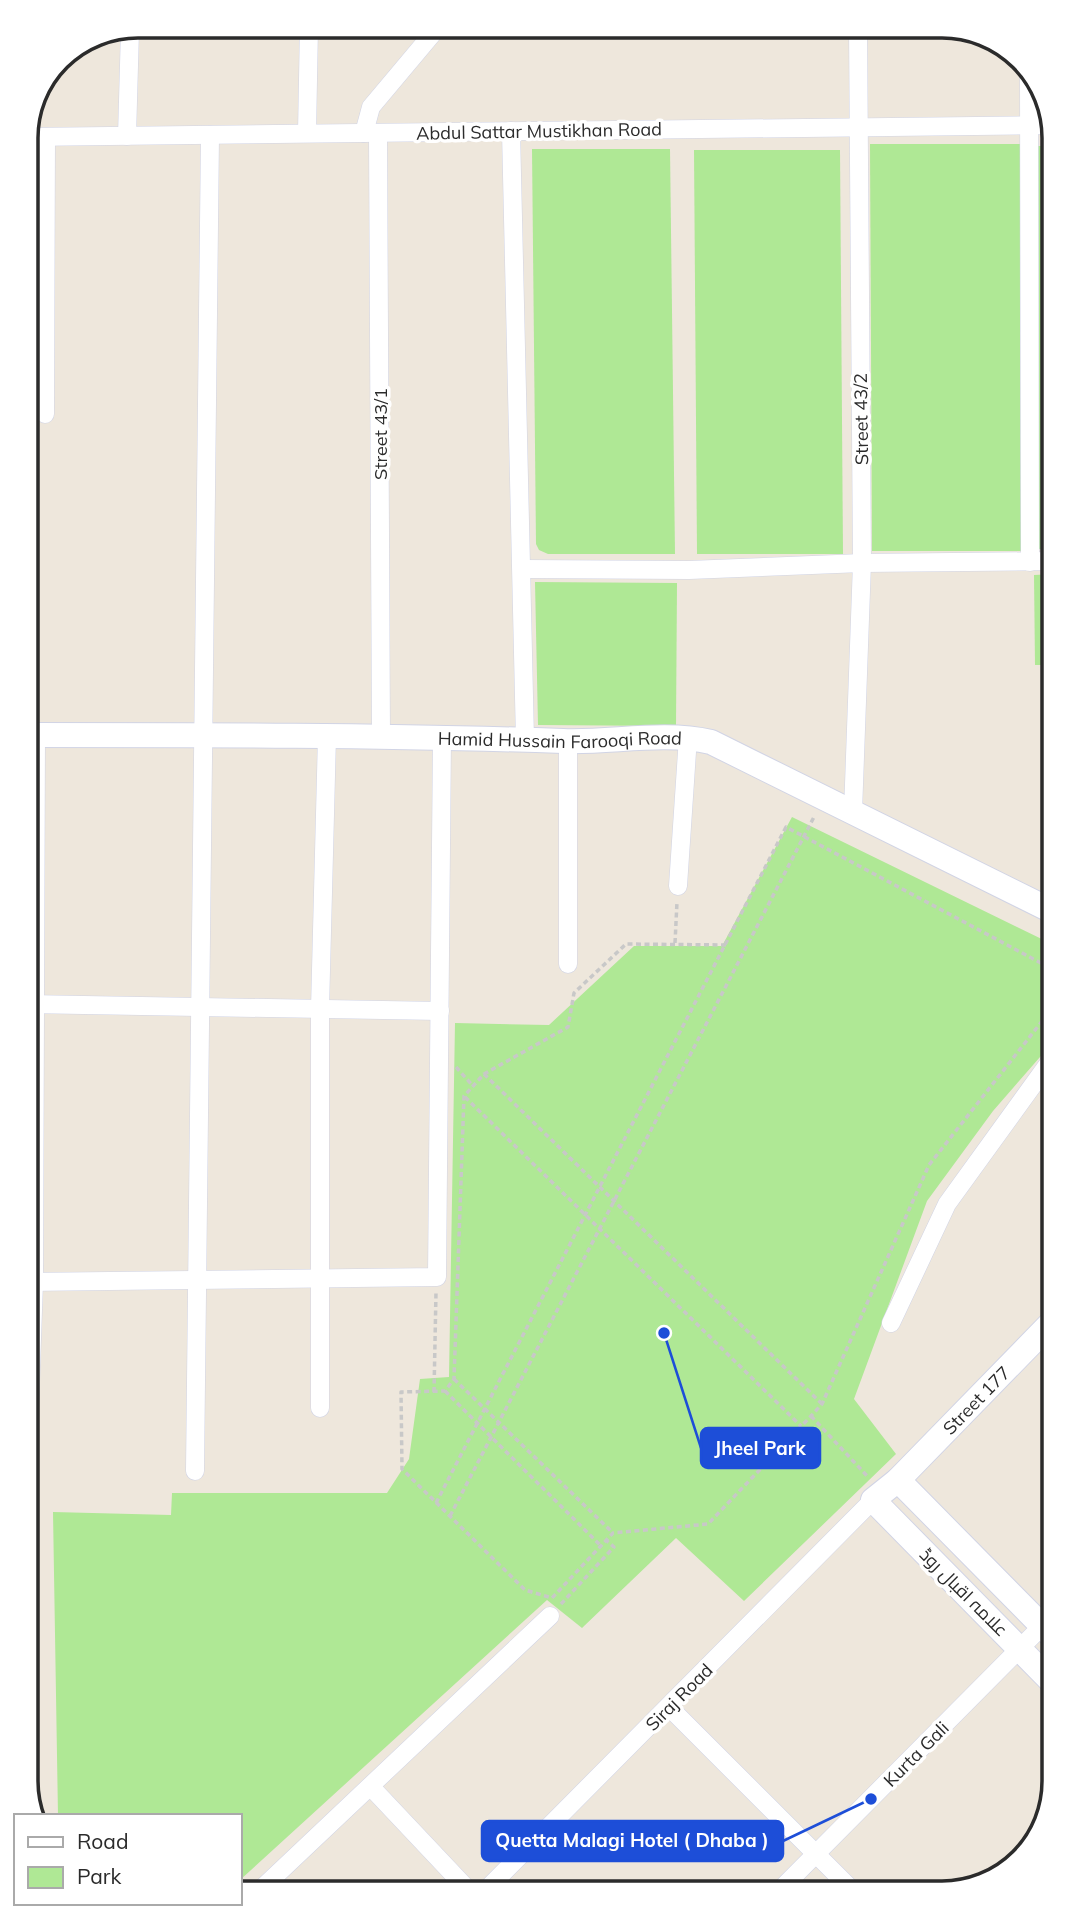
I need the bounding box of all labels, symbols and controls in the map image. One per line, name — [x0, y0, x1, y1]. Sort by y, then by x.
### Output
street label: Abdul Sattar Mustikhan Road — [416, 117, 662, 145]
street label: Street 43/2 — [849, 373, 873, 465]
street label: Street 43/1 — [369, 388, 392, 480]
street label: Hamid Hussain Farooqi Road — [438, 726, 682, 753]
street label: Street 177 — [938, 1361, 1015, 1439]
callout: Jheel Park — [701, 1428, 820, 1468]
text: Jheel Park — [714, 1436, 806, 1460]
street label: علامہ اقبال روڈ — [915, 1543, 1013, 1641]
street label: Siraj Road — [641, 1659, 717, 1735]
street label: Kurta Gali — [879, 1717, 953, 1791]
legend — [14, 1814, 242, 1905]
callout: Quetta Malagi Hotel ( Dhaba ) — [482, 1821, 783, 1861]
text: Road — [77, 1828, 128, 1854]
text: Quetta Malagi Hotel ( Dhaba ) — [495, 1828, 769, 1852]
text: Park — [77, 1863, 121, 1889]

